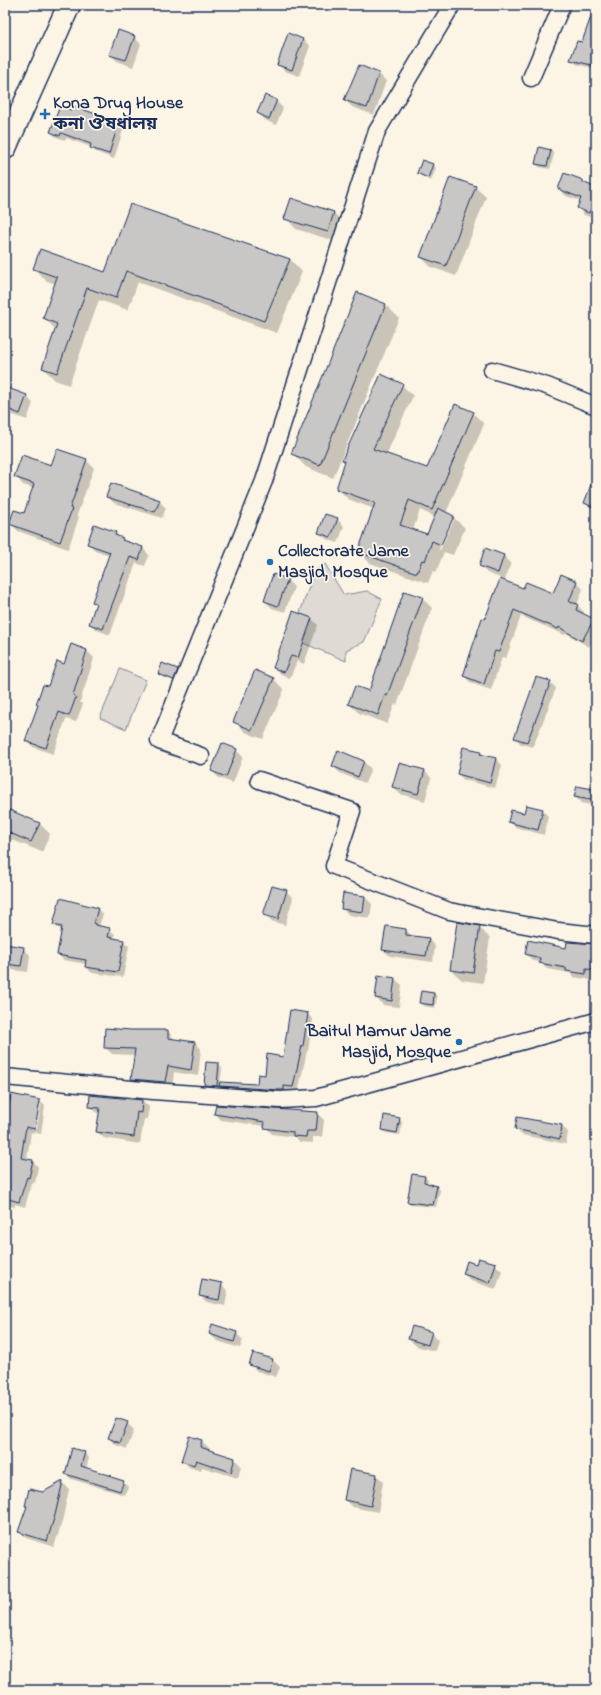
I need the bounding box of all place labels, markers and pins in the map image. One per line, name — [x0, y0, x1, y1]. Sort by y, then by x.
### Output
place label: Kona Drug House কনা ঔষধালয় — [52, 91, 184, 138]
marker: Kona Drug House কনা ঔষধালয় — [40, 109, 50, 119]
place label: Collectorate Jame Masjid, Mosque — [278, 539, 410, 586]
marker: Collectorate Jame Masjid, Mosque — [265, 557, 275, 567]
place label: Baitul Mamur Jame Masjid, Mosque — [306, 1019, 452, 1066]
marker: Baitul Mamur Jame Masjid, Mosque — [454, 1037, 464, 1047]

